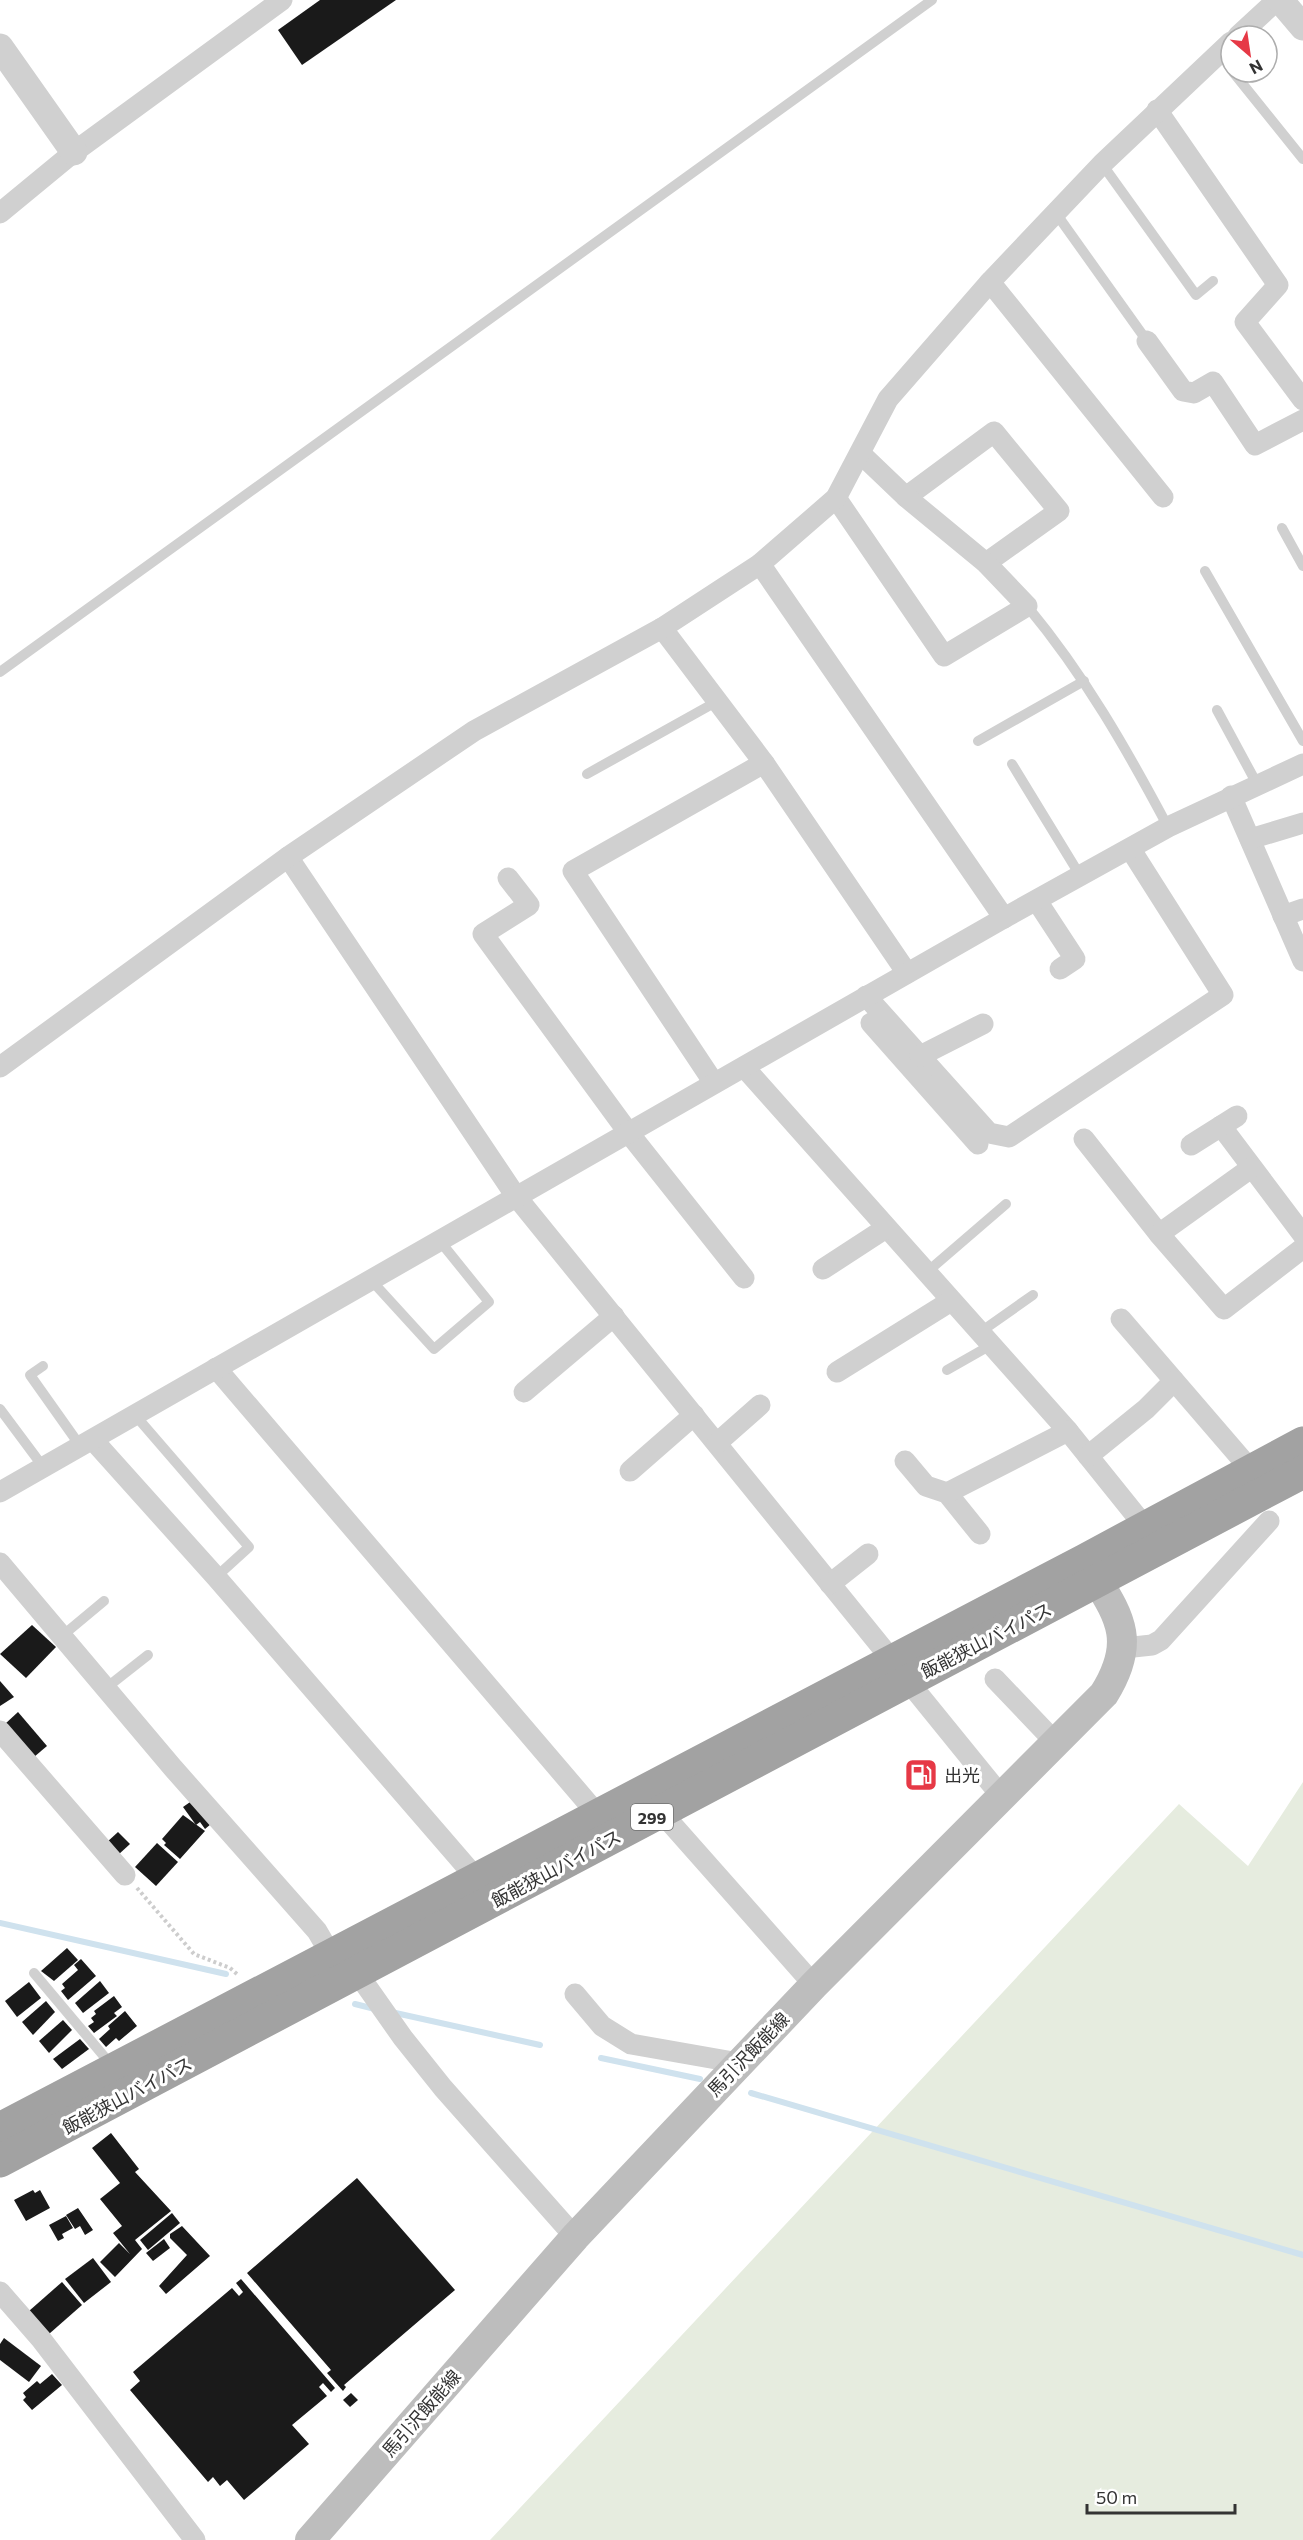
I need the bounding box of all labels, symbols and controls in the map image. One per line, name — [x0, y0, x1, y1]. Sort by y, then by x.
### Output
north arrow — [1219, 24, 1279, 84]
text: N — [1247, 56, 1266, 79]
street label: 飯能狭山バイパス — [917, 1598, 1055, 1682]
fuel station icon: 出光 — [903, 1757, 939, 1793]
place label: 出光 — [944, 1764, 980, 1786]
road number: 299 — [631, 1804, 673, 1830]
street label: 飯能狭山バイパス — [487, 1825, 625, 1911]
street label: 馬引沢飯能線 — [703, 2008, 793, 2100]
street label: 飯能狭山バイパス — [58, 2052, 196, 2138]
street label: 馬引沢飯能線 — [377, 2365, 465, 2461]
scale bar — [1087, 2477, 1236, 2515]
text: 50 m — [1096, 2486, 1137, 2508]

